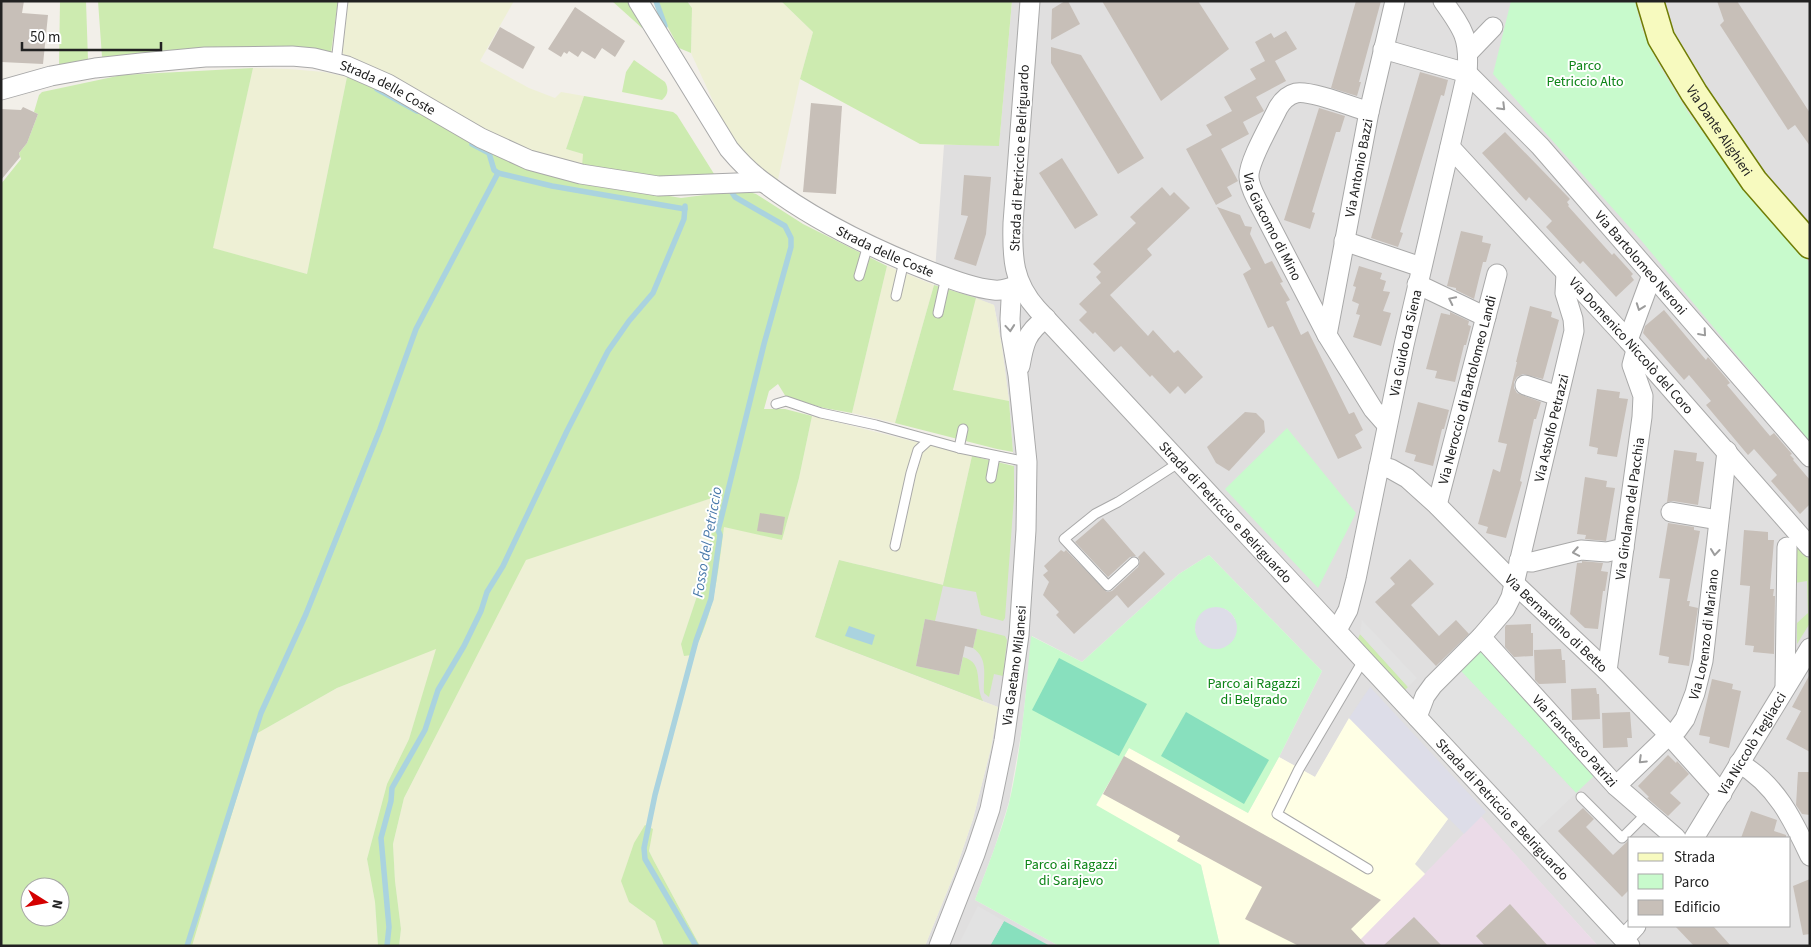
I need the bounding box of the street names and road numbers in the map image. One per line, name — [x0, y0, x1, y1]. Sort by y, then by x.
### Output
street label: Strada delle Coste — [338, 56, 439, 121]
street label: Strada di Petriccio e Belriguardo — [1005, 64, 1035, 252]
street label: Via Dante Alighieri — [1681, 82, 1757, 180]
street label: Via Antonio Bazzi — [1340, 117, 1379, 219]
street label: Via Giacomo di Mino — [1238, 173, 1306, 284]
street label: Via Bartolomeo Neroni — [1590, 207, 1691, 320]
street label: Strada delle Coste — [832, 221, 937, 283]
street label: Via Domenico Niccolò del Coro — [1564, 273, 1698, 419]
street label: Via Guido da Siena — [1385, 288, 1427, 398]
street label: Via Neroccio di Bartolomeo Landi — [1434, 293, 1502, 487]
street label: Via Astolfo Petrazzi — [1530, 372, 1574, 484]
street label: Via Girolamo del Pacchia — [1611, 436, 1650, 581]
street label: Strada di Petriccio e Belriguardo — [1154, 437, 1296, 588]
street label: Via Lorenzo di Mariano — [1684, 568, 1724, 703]
street label: Via Bernardino di Betto — [1500, 570, 1612, 677]
street label: Via Gaetano Milanesi — [997, 605, 1032, 727]
street label: Via Niccolò Tegliacci — [1714, 689, 1792, 799]
street label: Via Francesco Patrizi — [1527, 691, 1621, 792]
street label: Strada di Petriccio e Belriguardo — [1431, 734, 1573, 885]

